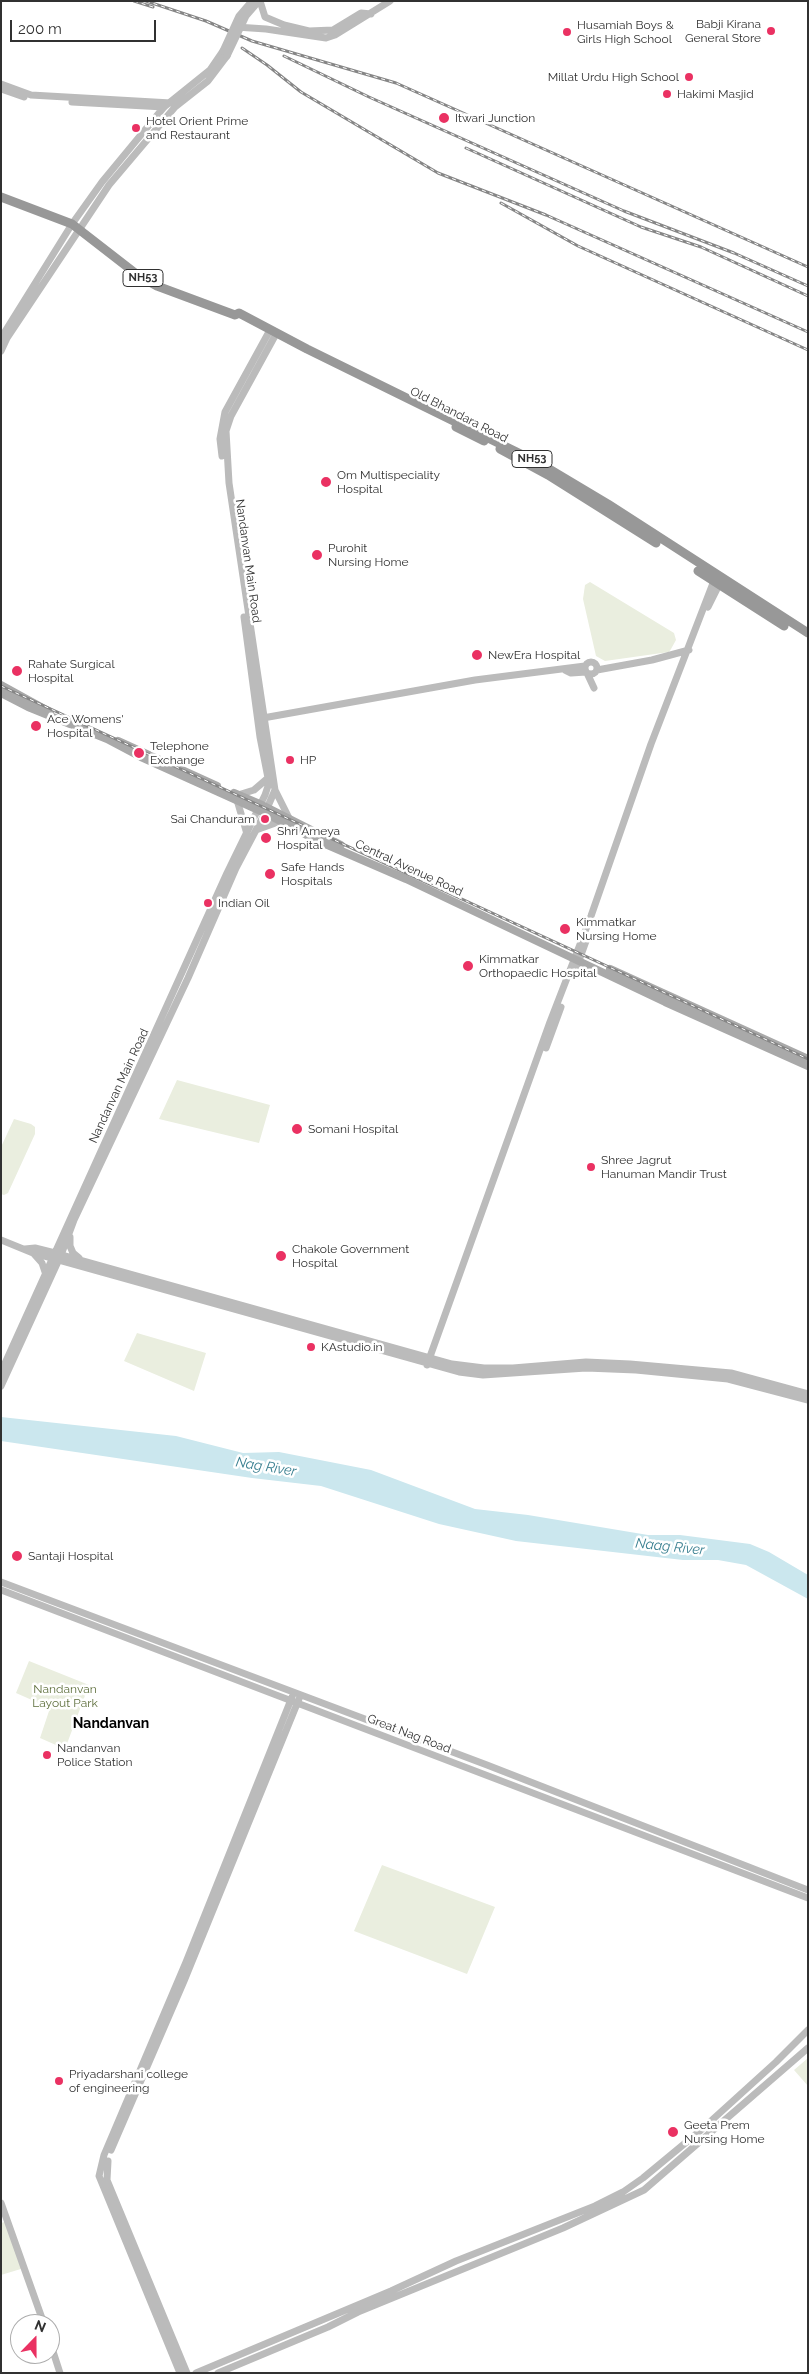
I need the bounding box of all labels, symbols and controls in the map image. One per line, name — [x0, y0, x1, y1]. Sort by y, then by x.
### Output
scale bar — [12, 10, 159, 42]
place label: Babji Kirana General Store — [685, 17, 761, 45]
place label: Husamiah Boys & Girls High School — [577, 18, 674, 46]
text: 200 m — [18, 20, 62, 38]
marker: Babji Kirana General Store — [765, 25, 777, 37]
marker: Husamiah Boys & Girls High School — [561, 26, 573, 38]
place label: Millat Urdu High School — [548, 70, 679, 84]
marker: Millat Urdu High School — [683, 71, 695, 83]
place label: Hakimi Masjid — [677, 87, 754, 101]
marker: Hakimi Masjid — [661, 88, 673, 100]
marker: Itwari Junction — [437, 111, 451, 125]
place label: Itwari Junction — [455, 111, 535, 125]
place label: Hotel Orient Prime and Restaurant — [146, 114, 248, 142]
marker: Hotel Orient Prime and Restaurant — [130, 122, 142, 134]
road number: NH53 — [123, 270, 163, 286]
street label: Old Bhandara Road — [408, 384, 510, 446]
road number: NH53 — [512, 450, 552, 468]
place label: Om Multispeciality Hospital — [337, 468, 440, 496]
marker: Om Multispeciality Hospital — [319, 475, 333, 489]
street label: Nandanvan Main Road — [232, 498, 264, 624]
place label: Purohit Nursing Home — [328, 541, 408, 569]
marker: Purohit Nursing Home — [310, 548, 324, 562]
marker: NewEra Hospital — [470, 648, 484, 662]
place label: NewEra Hospital — [488, 648, 580, 662]
place label: Rahate Surgical Hospital — [28, 657, 115, 685]
marker: Rahate Surgical Hospital — [10, 664, 24, 678]
place label: Ace Womens' Hospital — [47, 712, 124, 740]
marker: Ace Womens' Hospital — [29, 719, 43, 733]
place label: Telephone Exchange — [150, 739, 209, 767]
marker: Telephone Exchange — [132, 746, 146, 760]
place label: HP — [300, 753, 316, 767]
marker: HP — [284, 754, 296, 766]
place label: Sai Chanduram — [170, 812, 255, 826]
marker: Sai Chanduram — [259, 813, 271, 825]
place label: Shri Ameya Hospital — [277, 824, 340, 852]
marker: Shri Ameya Hospital — [259, 831, 273, 845]
street label: Central Avenue Road — [353, 837, 465, 899]
place label: Safe Hands Hospitals — [281, 860, 344, 888]
marker: Safe Hands Hospitals — [263, 867, 277, 881]
place label: Indian Oil — [218, 896, 270, 910]
marker: Indian Oil — [202, 897, 214, 909]
place label: Kimmatkar Nursing Home — [576, 915, 656, 943]
marker: Kimmatkar Nursing Home — [558, 922, 572, 936]
place label: Kimmatkar Orthopaedic Hospital — [479, 952, 597, 980]
marker: Kimmatkar Orthopaedic Hospital — [461, 959, 475, 973]
street label: Nandanvan Main Road — [86, 1026, 152, 1146]
marker: Somani Hospital — [290, 1122, 304, 1136]
place label: Somani Hospital — [308, 1122, 398, 1136]
place label: Shree Jagrut Hanuman Mandir Trust — [601, 1153, 727, 1181]
marker: Shree Jagrut Hanuman Mandir Trust — [585, 1161, 597, 1173]
place label: Chakole Government Hospital — [292, 1242, 409, 1270]
marker: Chakole Government Hospital — [274, 1249, 288, 1263]
place label: KAstudio.in — [321, 1340, 383, 1354]
marker: KAstudio.in — [305, 1341, 317, 1353]
water label: Nag River — [234, 1454, 298, 1480]
water label: Naag River — [635, 1535, 705, 1559]
marker: Santaji Hospital — [10, 1549, 24, 1563]
place label: Santaji Hospital — [28, 1549, 113, 1563]
park label: Nandanvan Layout Park — [32, 1682, 98, 1710]
street label: Great Nag Road — [365, 1711, 453, 1757]
district label: Nandanvan — [73, 1716, 149, 1732]
place label: Nandanvan Police Station — [57, 1741, 132, 1769]
marker: Nandanvan Police Station — [41, 1749, 53, 1761]
place label: Priyadarshani college of engineering — [69, 2067, 188, 2095]
marker: Priyadarshani college of engineering — [53, 2075, 65, 2087]
place label: Geeta Prem Nursing Home — [684, 2118, 764, 2146]
marker: Geeta Prem Nursing Home — [666, 2125, 680, 2139]
north arrow — [10, 2314, 60, 2364]
text: N — [32, 2317, 48, 2335]

